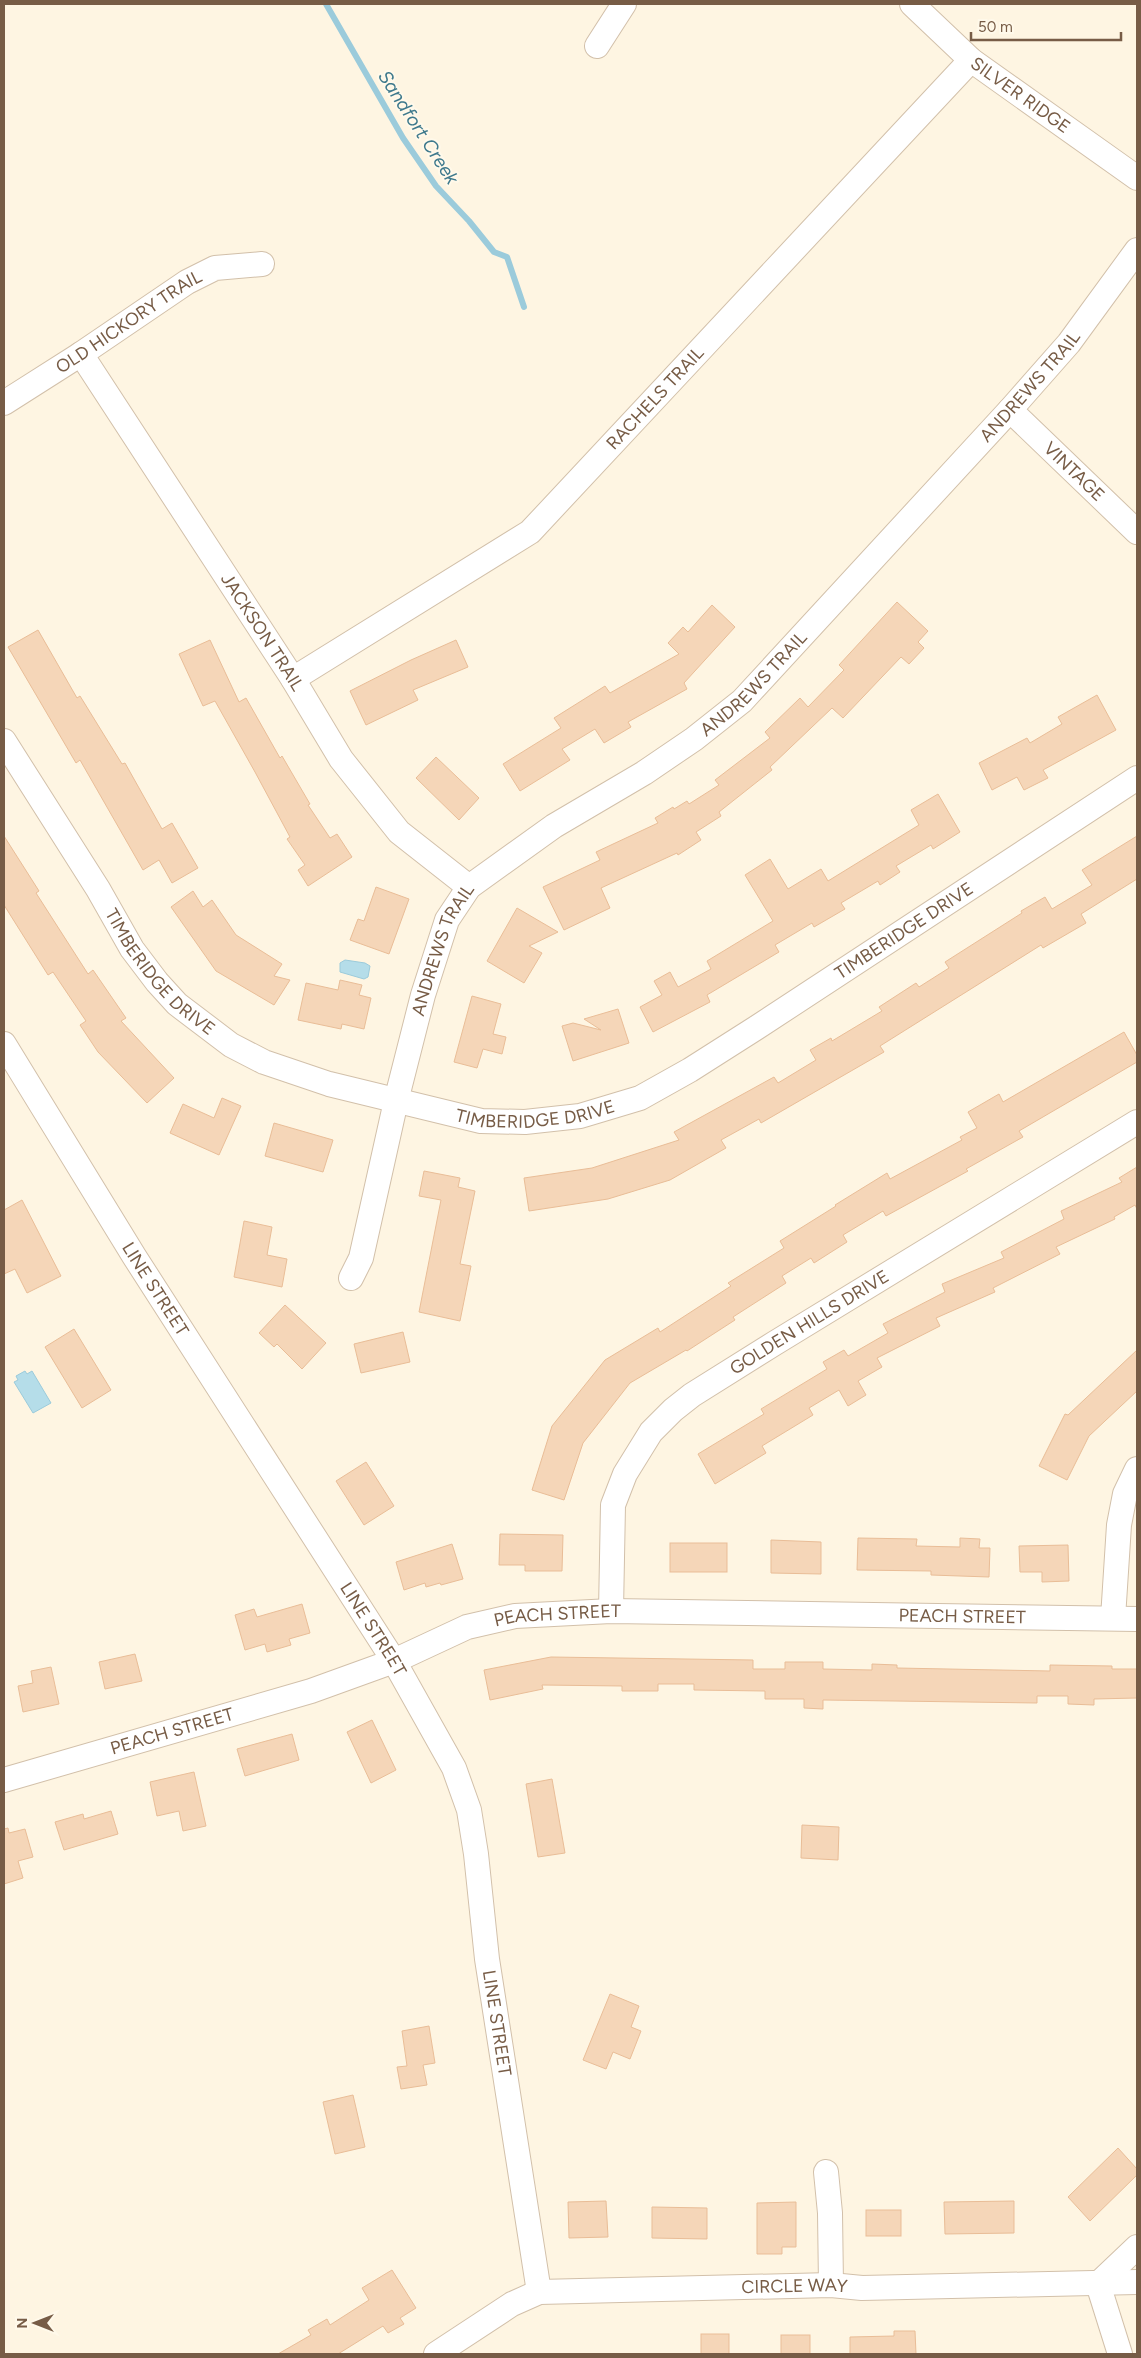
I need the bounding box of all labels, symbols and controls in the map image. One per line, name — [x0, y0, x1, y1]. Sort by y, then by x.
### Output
scale bar — [971, 10, 1121, 42]
text: 50 m — [978, 18, 1013, 36]
street label: SILVER RIDGE — [966, 52, 1075, 138]
water label: Sandfort Creek — [373, 66, 464, 189]
street label: OLD HICKORY TRAIL — [52, 265, 206, 378]
street label: ANDREWS TRAIL — [975, 326, 1085, 447]
street label: RACHELS TRAIL — [602, 342, 709, 454]
street label: VINTAGE — [1039, 437, 1109, 506]
street label: JACKSON TRAIL — [216, 569, 309, 696]
street label: ANDREWS TRAIL — [696, 626, 812, 741]
street label: TIMBERIDGE DRIVE — [831, 878, 977, 984]
street label: ANDREWS TRAIL — [407, 879, 479, 1018]
street label: TIMBERIDGE DRIVE — [100, 905, 219, 1040]
street label: TIMBERIDGE DRIVE — [453, 1095, 617, 1133]
street label: LINE STREET — [117, 1238, 193, 1340]
street label: GOLDEN HILLS DRIVE — [726, 1265, 893, 1380]
street label: LINE STREET — [335, 1578, 411, 1680]
street label: PEACH STREET — [492, 1600, 621, 1631]
street label: PEACH STREET — [898, 1604, 1026, 1628]
street label: PEACH STREET — [108, 1703, 236, 1760]
street label: LINE STREET — [478, 1968, 516, 2077]
street label: CIRCLE WAY — [741, 2274, 849, 2298]
north arrow — [10, 2298, 60, 2348]
text: N — [14, 2318, 31, 2328]

